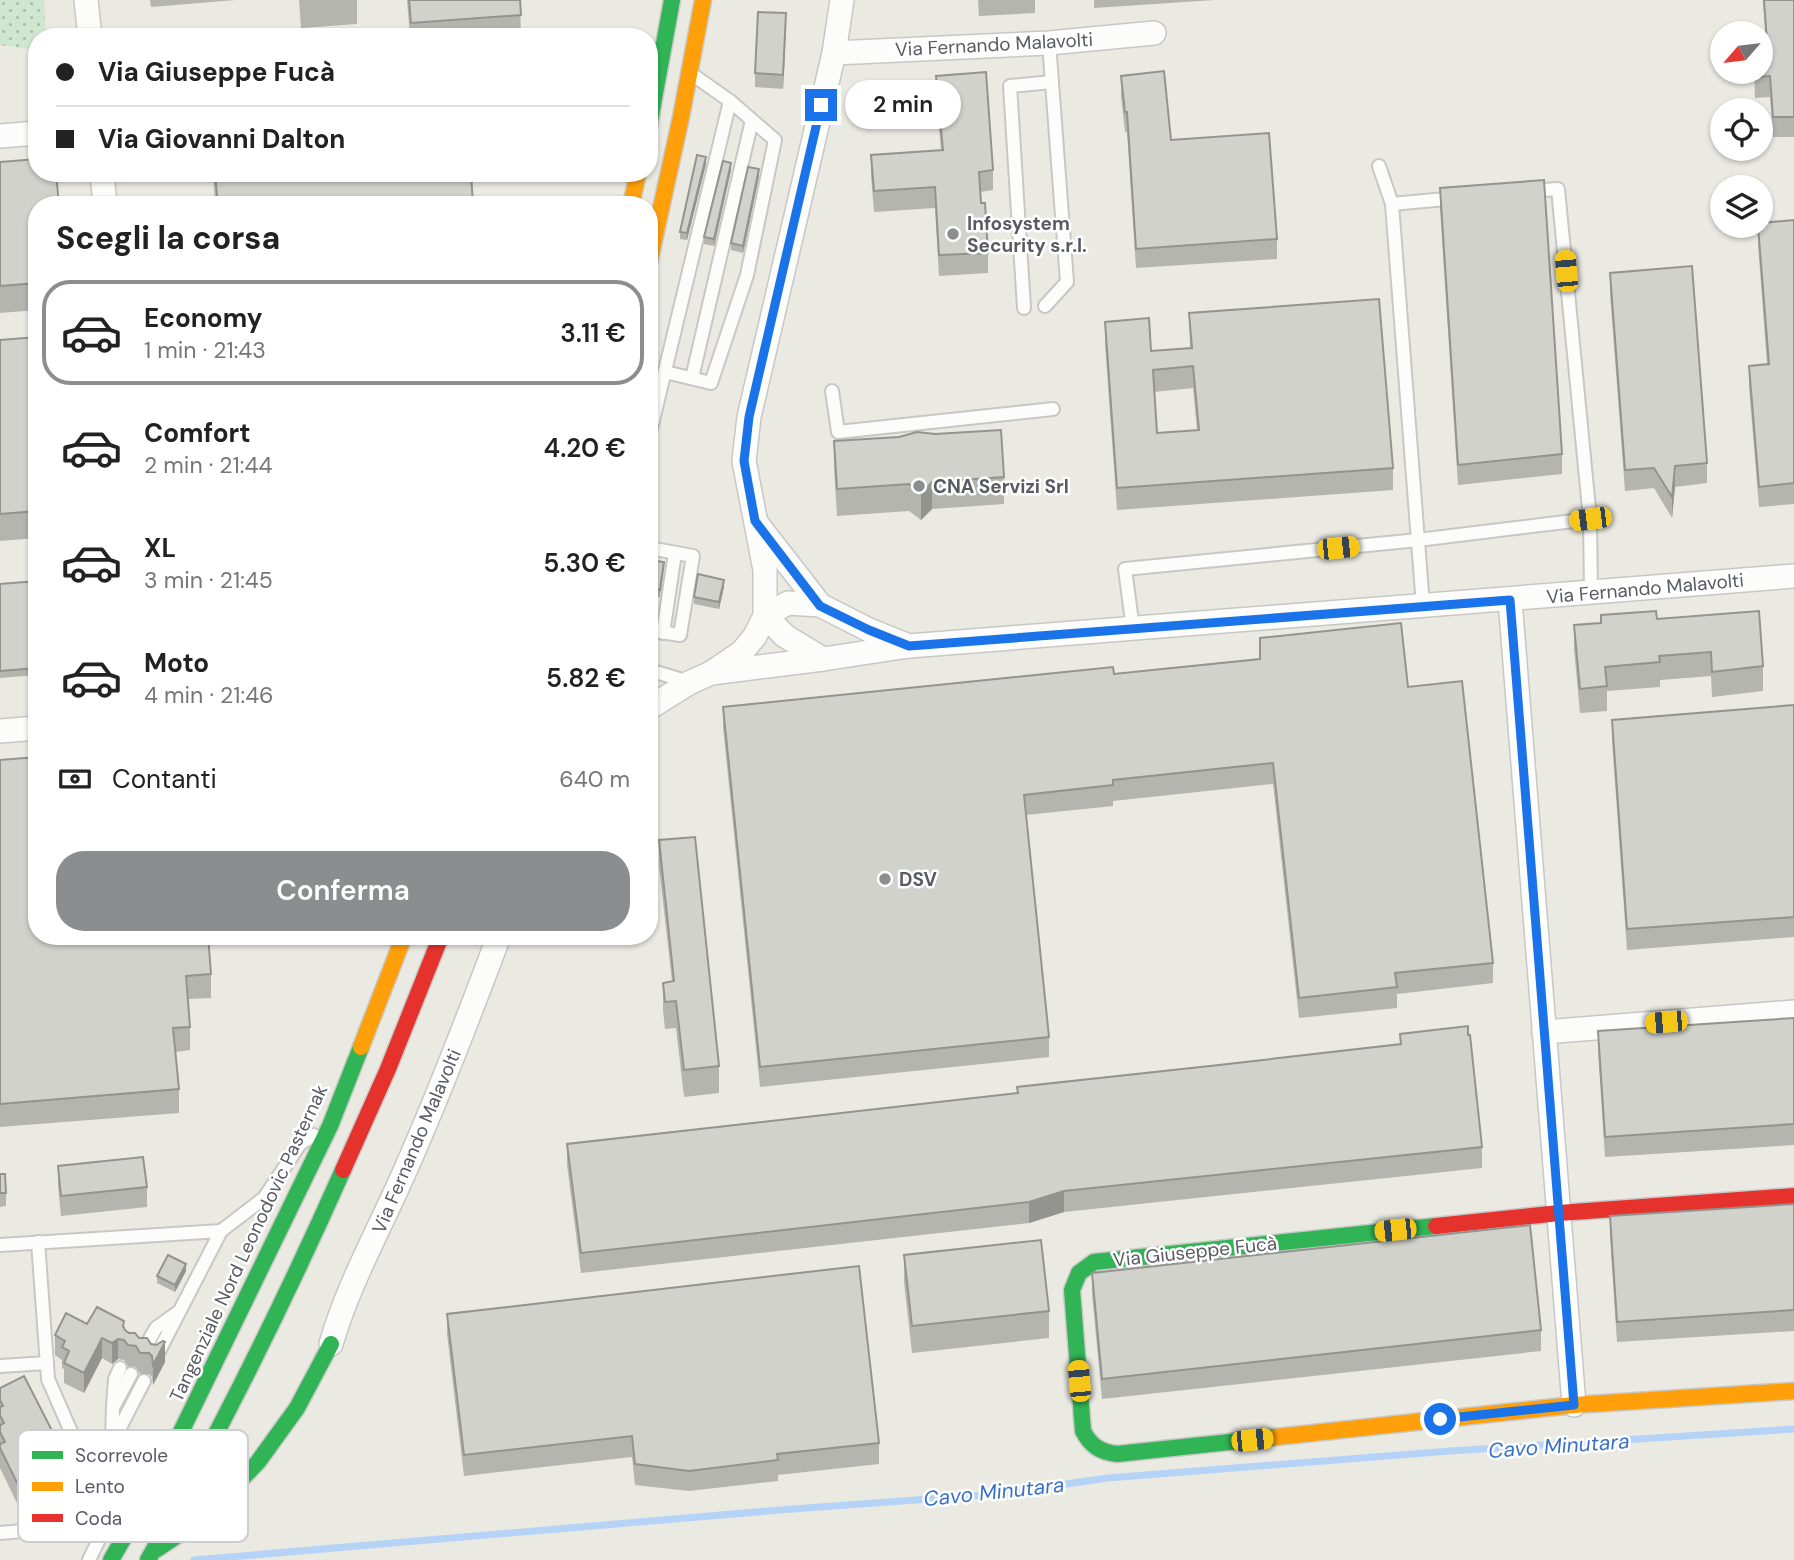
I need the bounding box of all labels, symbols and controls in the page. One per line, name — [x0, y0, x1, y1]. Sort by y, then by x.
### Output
north arrow — [1710, 21, 1773, 84]
map controls — [1710, 21, 1773, 238]
street label: Via Fernando Malavolti — [894, 27, 1094, 62]
text: Via Giuseppe Fucà — [98, 55, 335, 89]
callout: 2 min — [846, 80, 961, 130]
route end — [805, 89, 837, 121]
text: 2 min — [873, 89, 933, 119]
button: locate — [1710, 98, 1773, 161]
text: Via Giovanni Dalton — [98, 122, 345, 156]
button: layers — [1710, 175, 1773, 238]
place label: Infosystem Security s.r.l. — [967, 211, 1087, 258]
text: Scegli la corsa — [56, 217, 280, 259]
marker: Infosystem Security s.r.l. — [945, 226, 961, 242]
car — [1554, 249, 1579, 293]
icon: car — [60, 301, 123, 364]
text: Economy — [144, 301, 262, 335]
text: 3.11 € — [560, 316, 626, 350]
text: 1 min · 21:43 — [144, 335, 266, 365]
icon: car — [60, 416, 123, 479]
text: Comfort — [144, 416, 250, 450]
text: 4.20 € — [544, 431, 626, 465]
text: 2 min · 21:44 — [144, 450, 272, 480]
place label: CNA Servizi Srl — [933, 474, 1069, 499]
marker: CNA Servizi Srl — [911, 478, 927, 494]
car — [1568, 506, 1613, 532]
icon: car — [60, 531, 123, 594]
text: XL — [144, 531, 176, 565]
car — [1317, 535, 1360, 561]
text: 5.30 € — [543, 546, 626, 580]
text: 3 min · 21:45 — [144, 565, 273, 595]
street label: Via Fernando Malavolti — [1545, 567, 1745, 610]
icon: car — [60, 646, 123, 709]
text: Moto — [144, 646, 209, 680]
text: 5.82 € — [546, 661, 626, 695]
text: 4 min · 21:46 — [144, 680, 274, 710]
icon: cash — [56, 760, 94, 798]
text: Contanti — [112, 762, 217, 796]
text: 640 m — [559, 764, 630, 794]
button: Conferma — [56, 851, 630, 931]
place label: DSV — [899, 867, 938, 892]
marker: DSV — [877, 871, 893, 887]
car — [1645, 1010, 1688, 1034]
street label: Via Fernando Malavolti — [366, 1045, 467, 1237]
street label: Tangenziale Nord Leonodovic Pasternak — [164, 1080, 333, 1406]
car — [1374, 1217, 1417, 1243]
street label: Via Giuseppe Fucà — [1112, 1230, 1278, 1273]
car — [1067, 1359, 1092, 1403]
route start — [1424, 1403, 1456, 1435]
car — [1231, 1427, 1274, 1453]
water label: Cavo Minutara — [1487, 1427, 1631, 1465]
legend — [18, 1430, 248, 1542]
text: Scorrevole — [75, 1443, 168, 1468]
water label: Cavo Minutara — [922, 1471, 1066, 1513]
text: Lento — [75, 1474, 125, 1499]
text: Coda — [75, 1506, 122, 1531]

